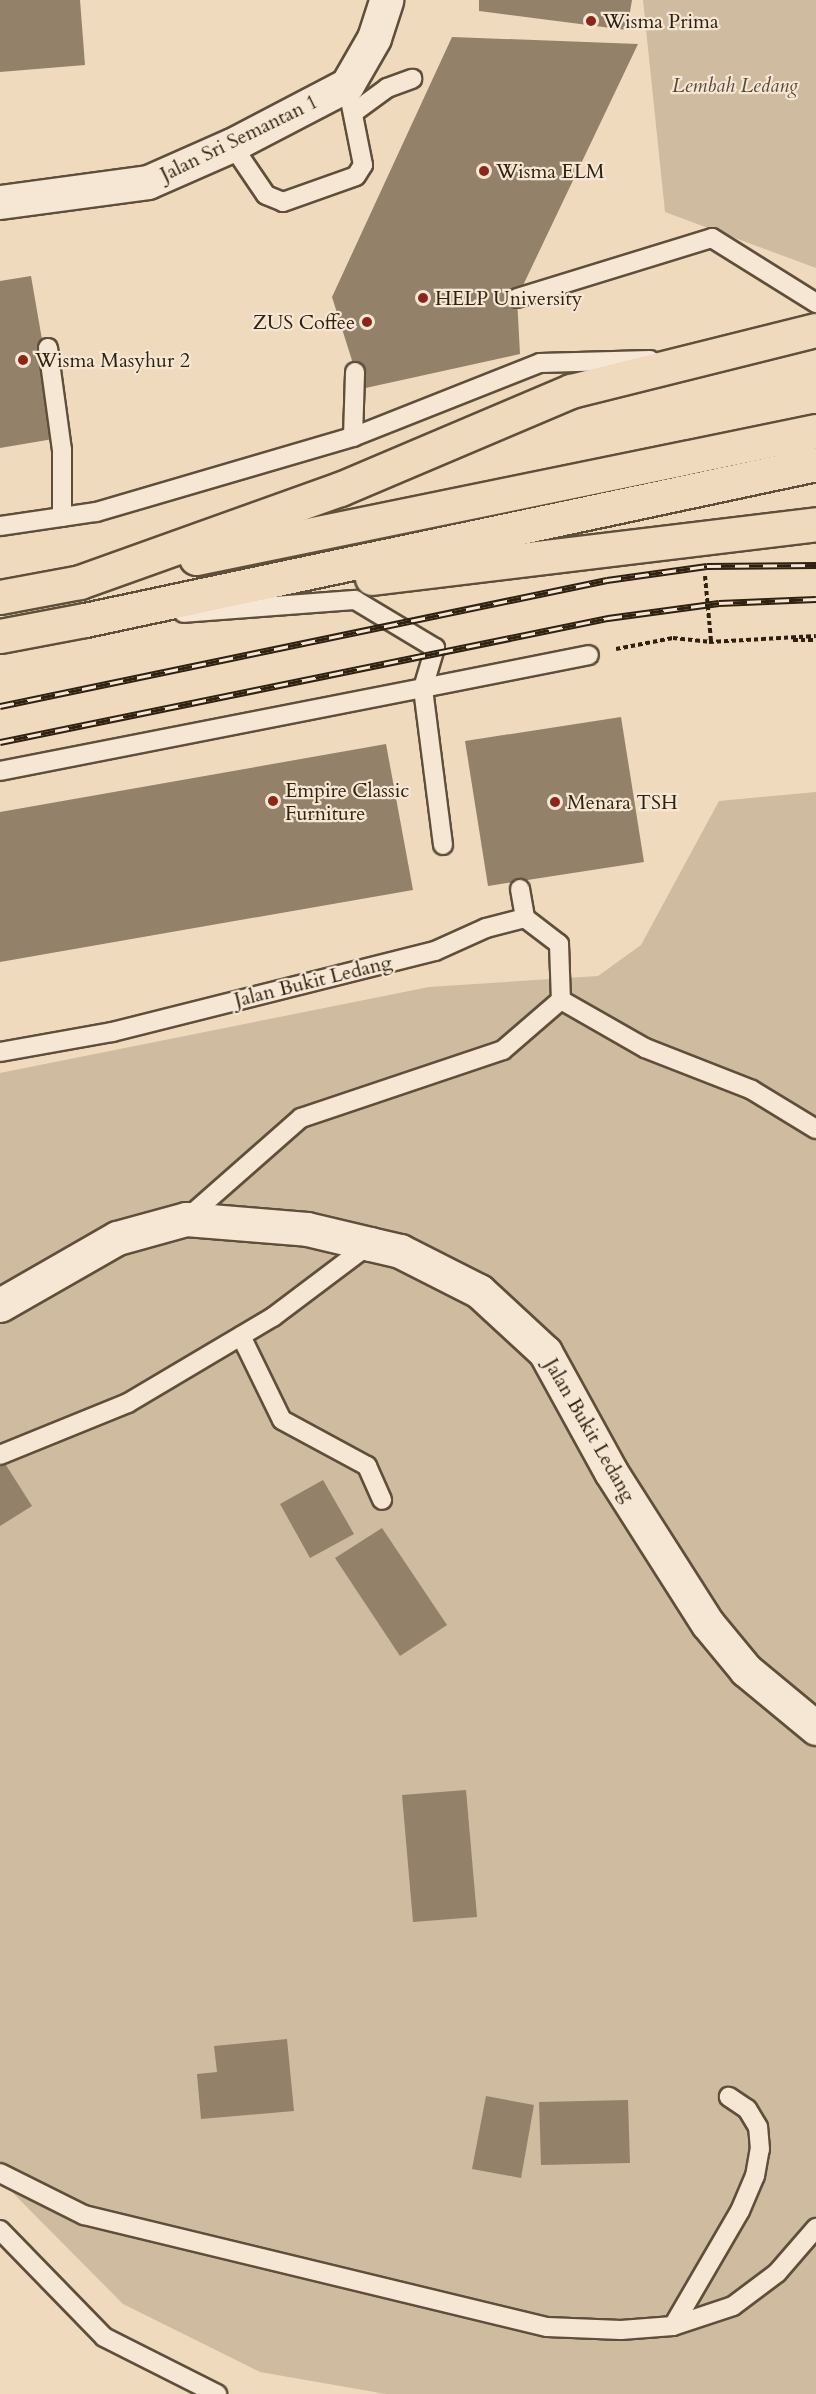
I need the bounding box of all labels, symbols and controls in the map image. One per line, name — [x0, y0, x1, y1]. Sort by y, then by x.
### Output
place label: Wisma Prima — [603, 9, 719, 33]
marker: Wisma Prima — [584, 14, 598, 28]
park label: Lembah Ledang — [672, 73, 798, 97]
street label: Jalan Sri Semantan 1 — [156, 89, 322, 187]
place label: Wisma ELM — [496, 159, 605, 183]
marker: Wisma ELM — [477, 164, 491, 178]
place label: HELP University — [435, 286, 582, 310]
marker: HELP University — [416, 291, 430, 305]
place label: ZUS Coffee — [253, 310, 355, 334]
marker: ZUS Coffee — [360, 315, 374, 329]
place label: Wisma Masyhur 2 — [35, 348, 190, 372]
marker: Wisma Masyhur 2 — [16, 353, 30, 367]
place label: Empire Classic Furniture — [285, 778, 409, 825]
place label: Menara TSH — [567, 790, 678, 814]
marker: Empire Classic Furniture — [266, 794, 280, 808]
marker: Menara TSH — [548, 795, 562, 809]
street label: Jalan Bukit Ledang — [232, 950, 394, 1012]
street label: Jalan Bukit Ledang — [539, 1354, 641, 1506]

